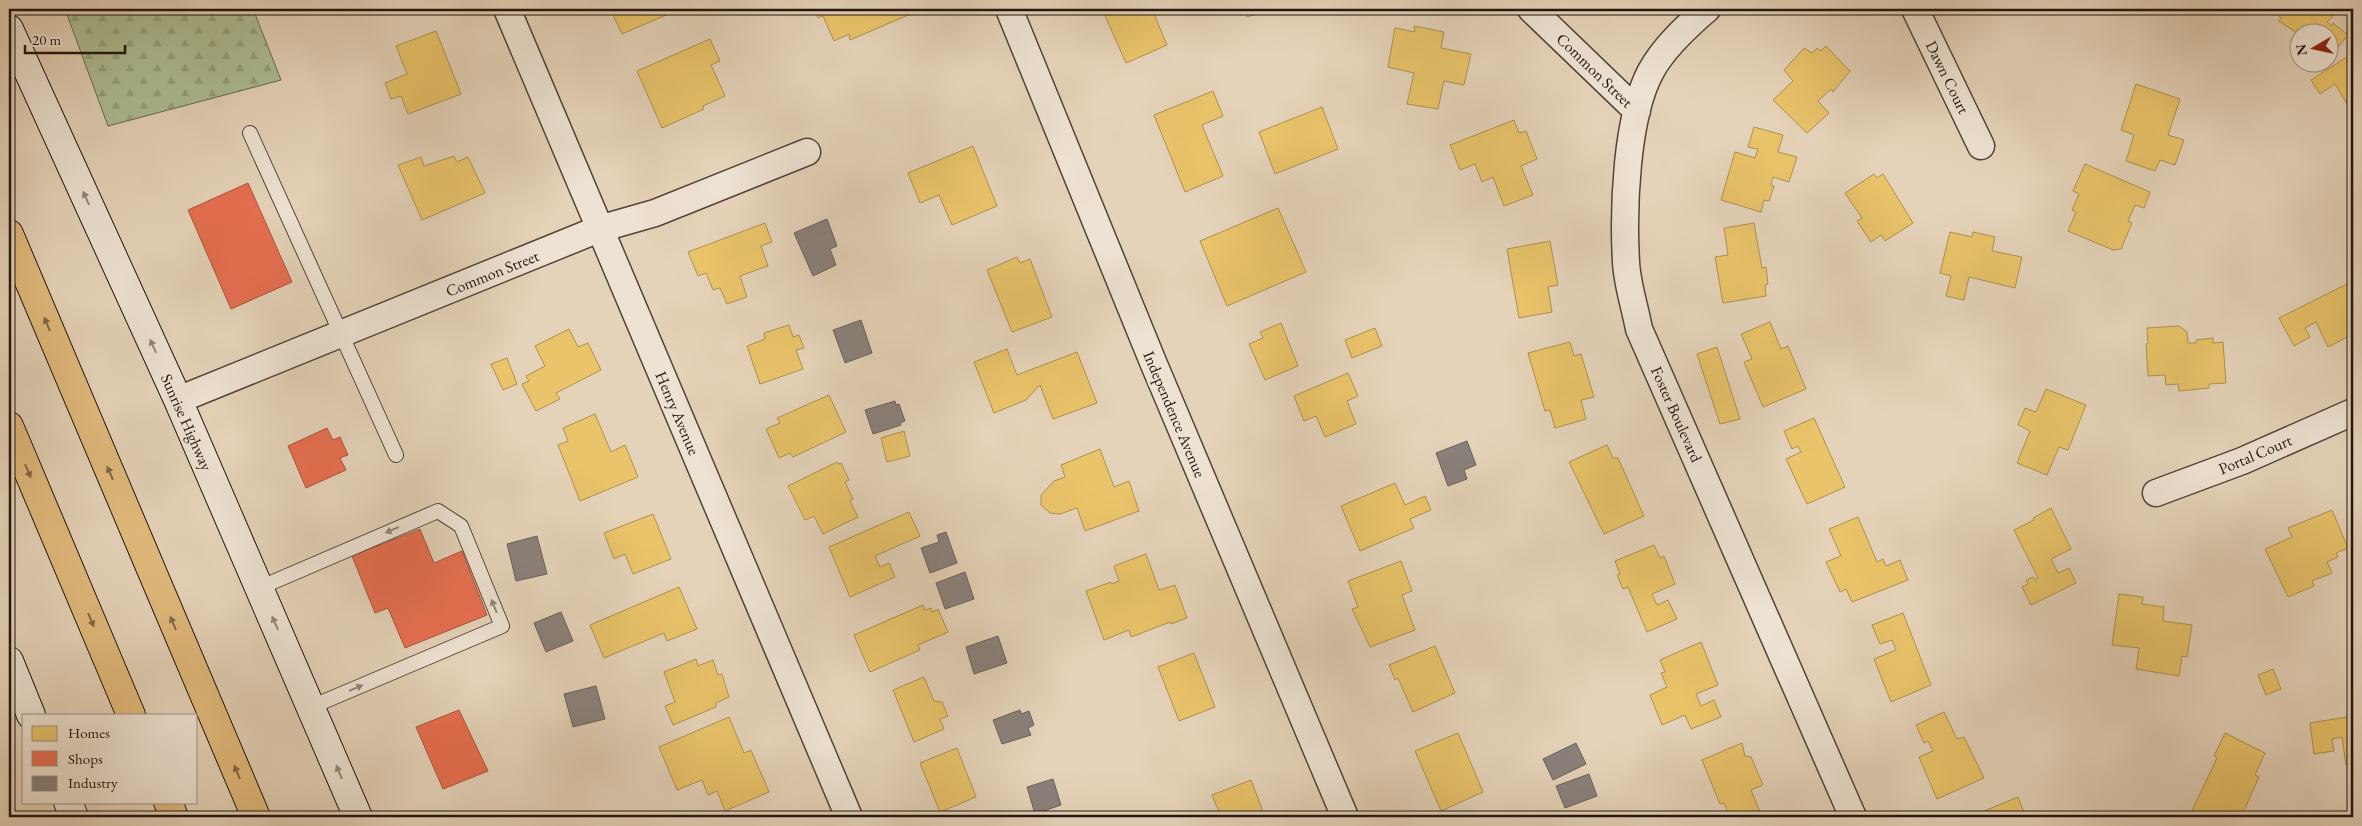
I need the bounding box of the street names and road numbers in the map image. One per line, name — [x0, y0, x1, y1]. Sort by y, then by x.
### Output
street label: Common Street — [1552, 28, 1638, 112]
street label: Dawn Court — [1921, 37, 1974, 117]
street label: Common Street — [442, 245, 542, 302]
street label: Independence Avenue — [1138, 348, 1211, 481]
street label: Foster Boulevard — [1646, 363, 1707, 466]
street label: Henry Avenue — [650, 368, 705, 458]
street label: Sunrise Highway — [156, 371, 218, 475]
street label: Portal Court — [2215, 430, 2295, 479]

